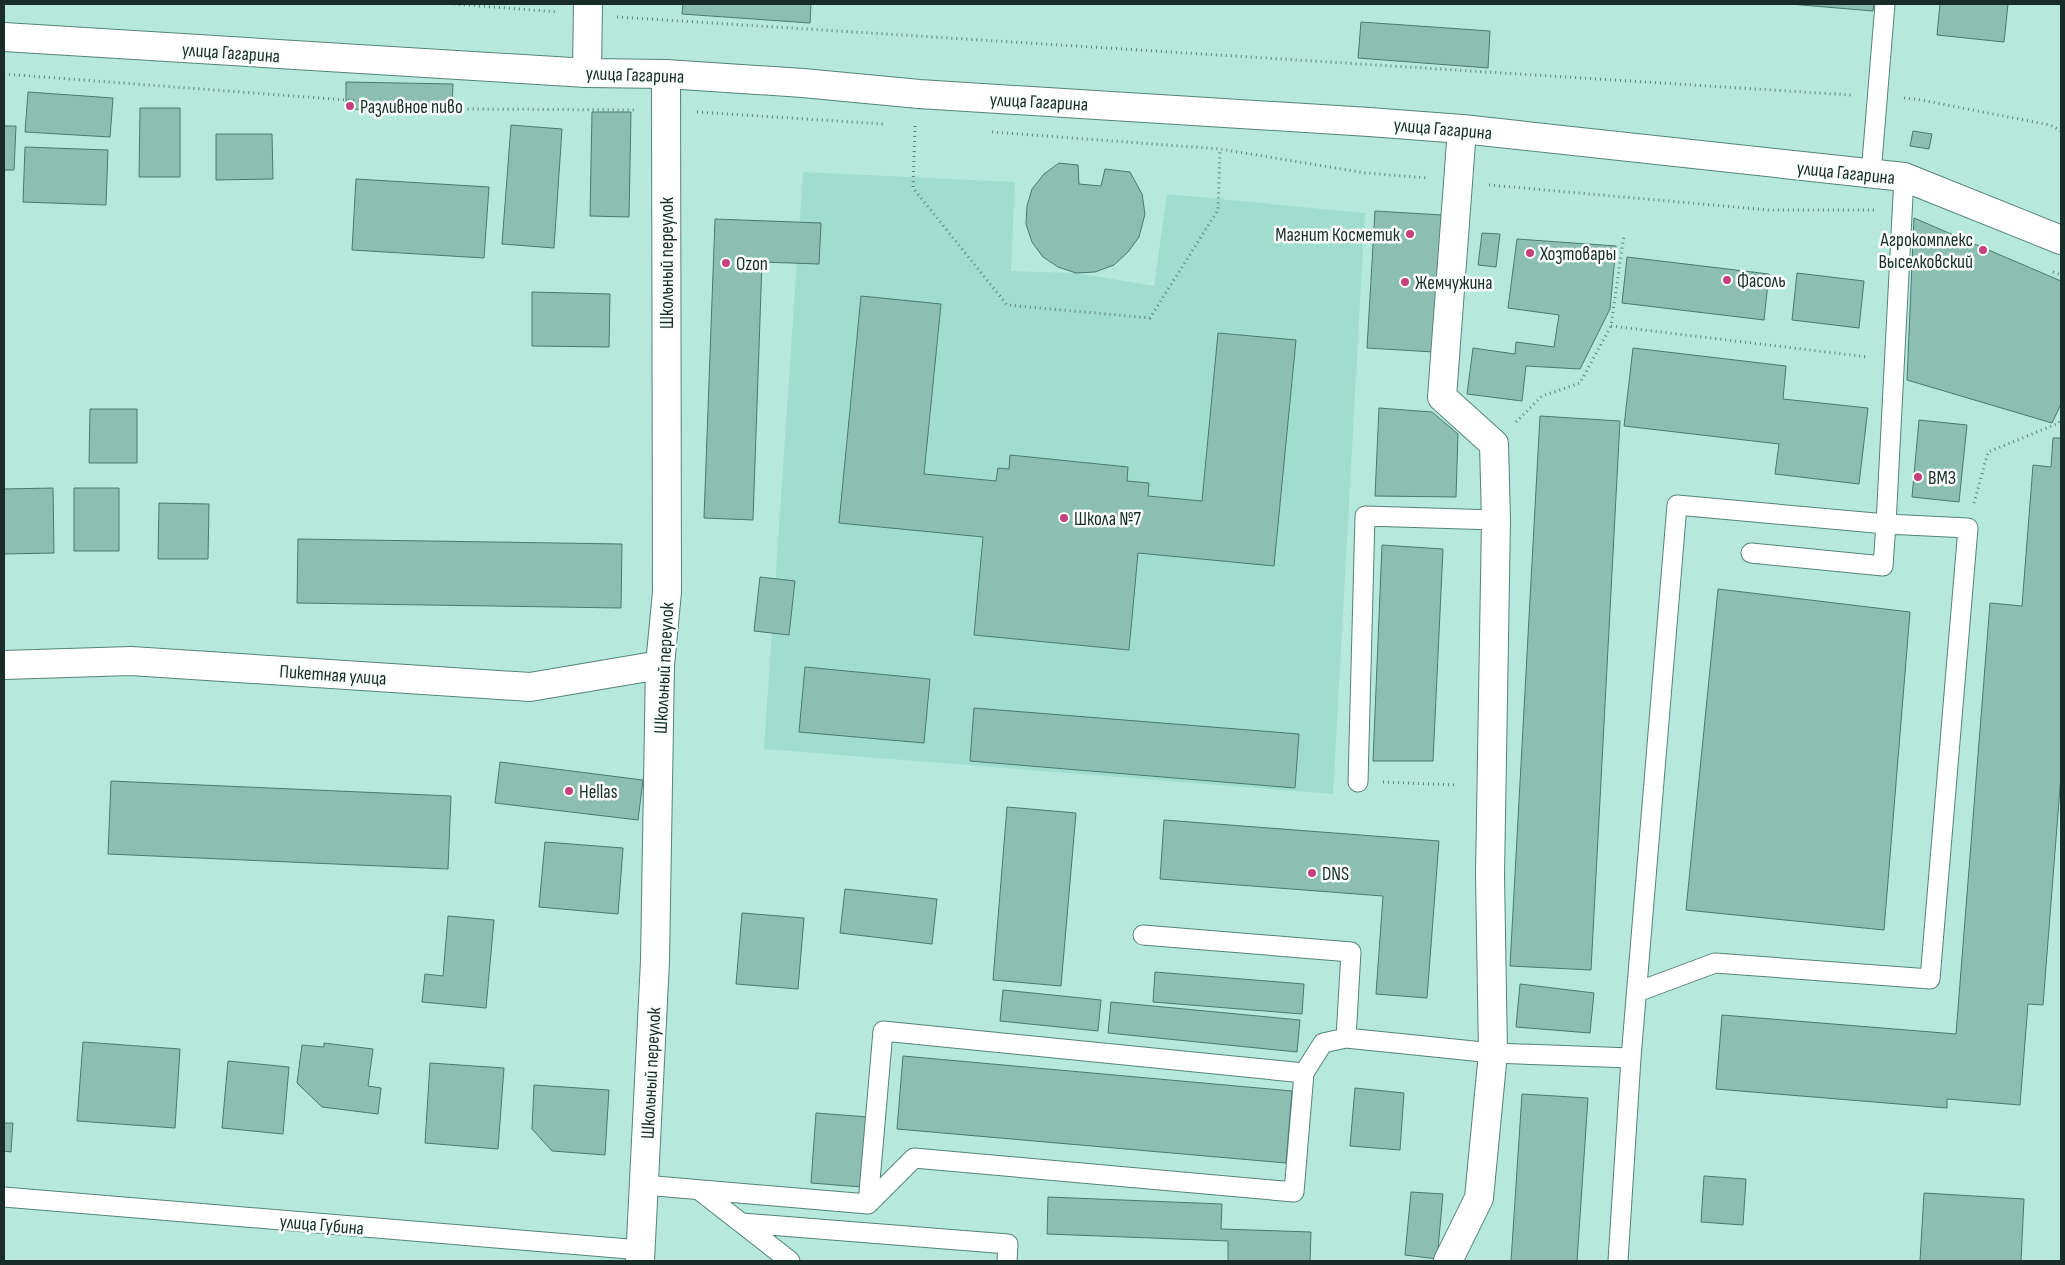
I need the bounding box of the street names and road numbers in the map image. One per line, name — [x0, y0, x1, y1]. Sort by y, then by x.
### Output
street label: улица Гагарина — [181, 39, 281, 68]
street label: улица Гагарина — [585, 62, 685, 89]
street label: улица Гагарина — [989, 88, 1089, 117]
street label: улица Гагарина — [1393, 114, 1493, 145]
street label: улица Гагарина — [1796, 157, 1896, 190]
street label: Школьный переулок — [656, 196, 679, 329]
street label: Школьный переулок — [650, 601, 679, 735]
street label: Пикетная улица — [279, 660, 387, 691]
street label: Школьный переулок — [637, 1006, 666, 1140]
street label: улица Губина — [279, 1210, 365, 1241]

